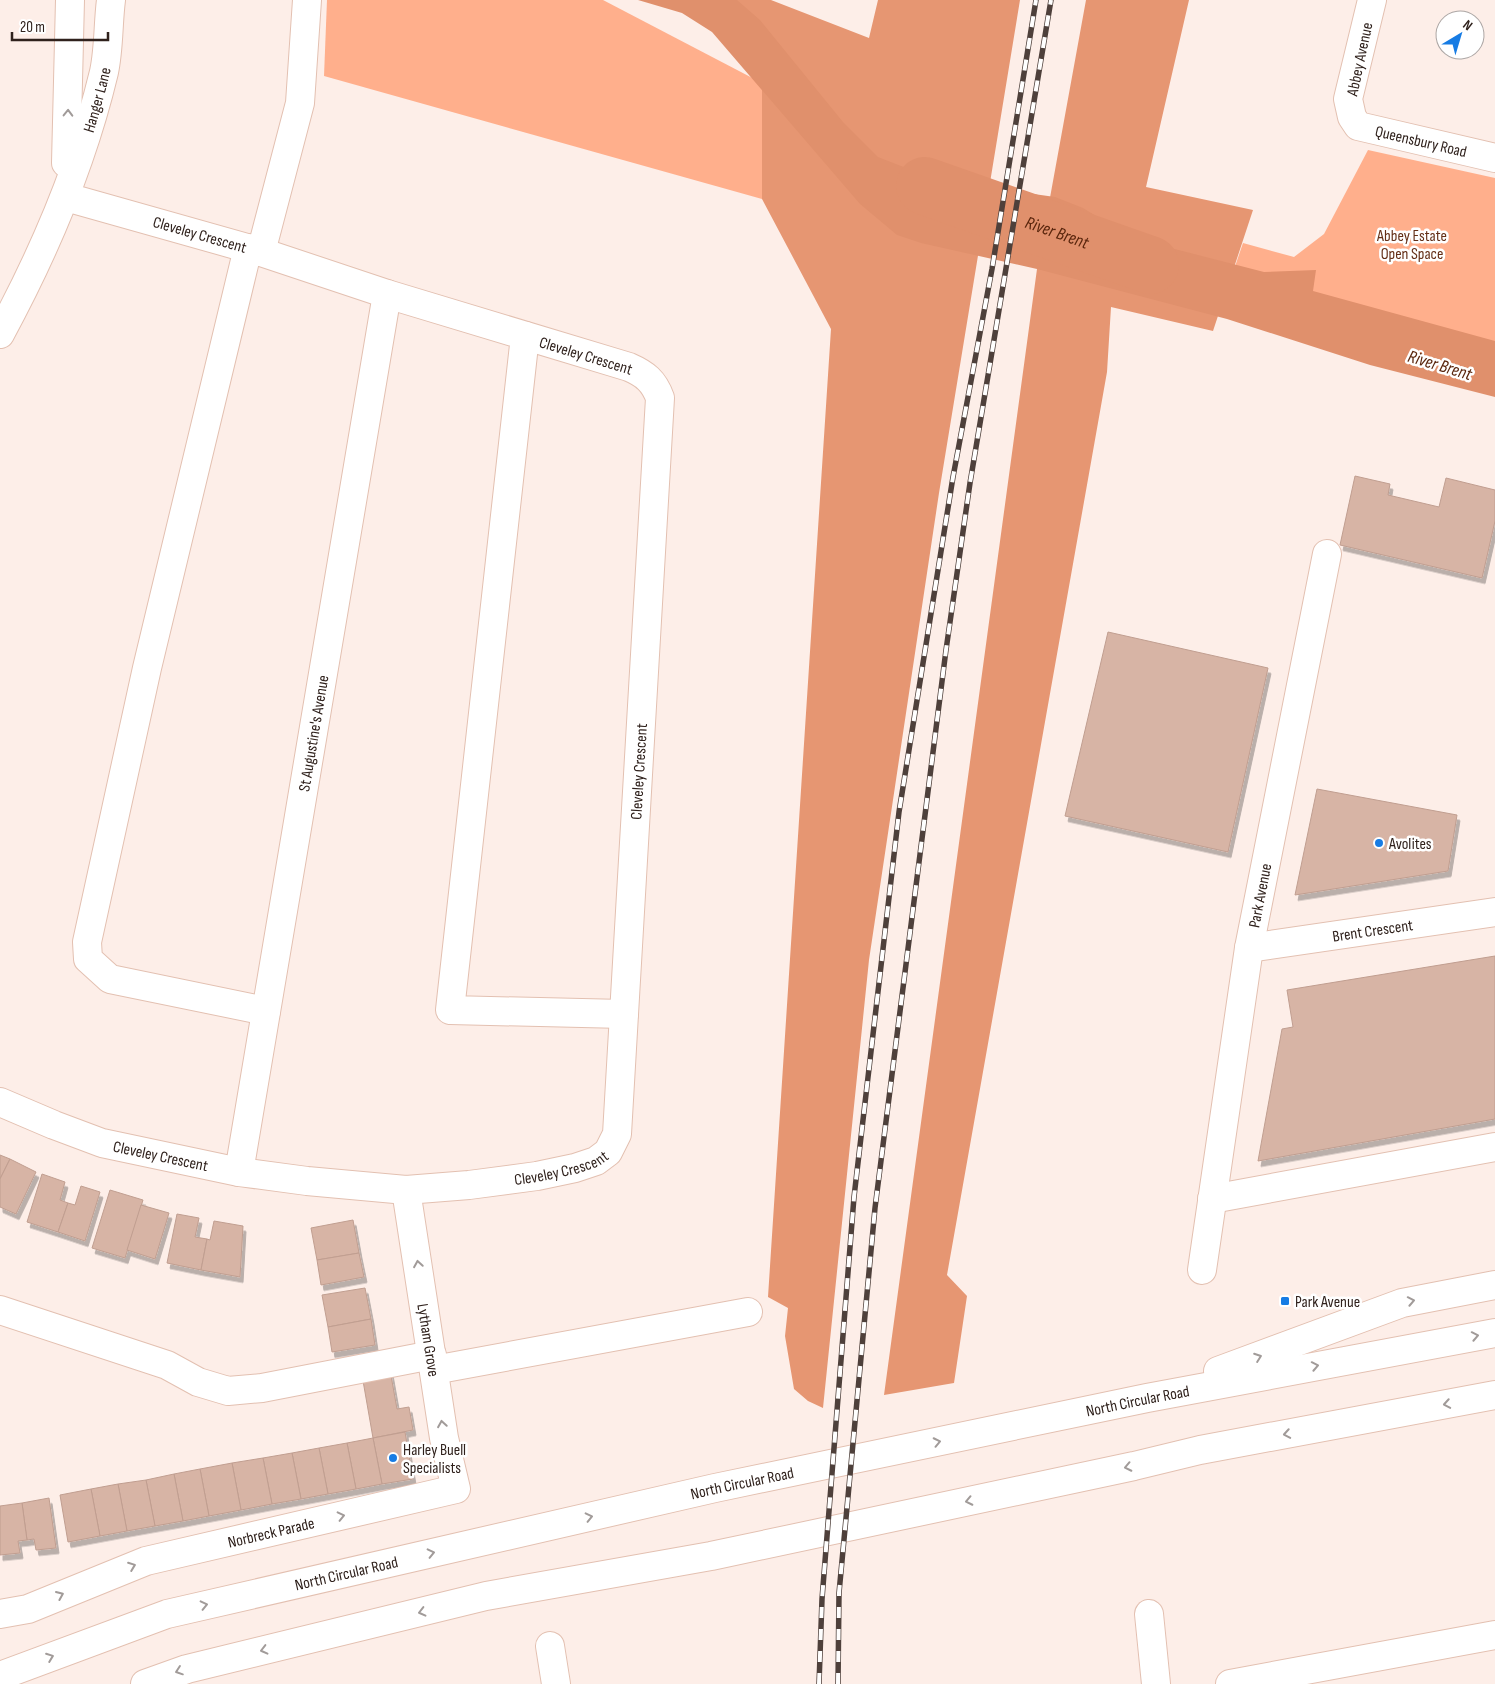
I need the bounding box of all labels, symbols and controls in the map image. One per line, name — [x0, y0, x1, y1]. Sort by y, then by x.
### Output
scale bar — [12, 10, 109, 42]
north arrow — [1435, 10, 1485, 60]
text: N — [1460, 16, 1476, 34]
text: 20 m — [20, 18, 45, 37]
street label: Abbey Avenue — [1343, 21, 1378, 99]
street label: Hanger Lane — [80, 66, 116, 135]
one-way arrow — [63, 109, 73, 116]
street label: Queensbury Road — [1373, 122, 1469, 162]
water label: River Brent — [1022, 212, 1092, 254]
street label: Cleveley Crescent — [151, 213, 249, 258]
park label: Abbey Estate Open Space — [1376, 227, 1447, 264]
street label: Cleveley Crescent — [537, 333, 635, 380]
water label: River Brent — [1405, 346, 1475, 385]
street label: St Augustine's Avenue — [295, 674, 334, 793]
street label: Cleveley Crescent — [627, 723, 652, 820]
place label: Avolites — [1388, 835, 1432, 854]
marker: Avolites — [1373, 837, 1385, 849]
street label: Park Avenue — [1245, 862, 1277, 930]
street label: Brent Crescent — [1331, 916, 1415, 947]
street label: Cleveley Crescent — [111, 1138, 210, 1176]
street label: Cleveley Crescent — [513, 1147, 613, 1190]
one-way arrow — [413, 1259, 423, 1268]
place label: Park Avenue — [1295, 1293, 1360, 1312]
marker: Park Avenue — [1279, 1295, 1291, 1307]
one-way arrow — [1406, 1297, 1415, 1307]
street label: Lytham Grove — [412, 1302, 443, 1378]
one-way arrow — [1470, 1332, 1479, 1342]
one-way arrow — [1253, 1353, 1262, 1363]
one-way arrow — [1311, 1362, 1319, 1372]
street label: North Circular Road — [1084, 1382, 1191, 1421]
one-way arrow — [1443, 1399, 1451, 1409]
one-way arrow — [437, 1420, 448, 1428]
one-way arrow — [1283, 1428, 1292, 1438]
one-way arrow — [933, 1437, 942, 1448]
place label: Harley Buell Specialists — [403, 1441, 466, 1478]
marker: Harley Buell Specialists — [387, 1452, 399, 1464]
one-way arrow — [1124, 1461, 1133, 1472]
street label: North Circular Road — [689, 1464, 796, 1504]
one-way arrow — [965, 1495, 974, 1506]
one-way arrow — [337, 1511, 346, 1522]
one-way arrow — [584, 1512, 593, 1523]
street label: Norbreck Parade — [226, 1514, 316, 1553]
one-way arrow — [426, 1548, 435, 1559]
street label: North Circular Road — [293, 1553, 400, 1595]
one-way arrow — [128, 1562, 136, 1572]
one-way arrow — [55, 1590, 64, 1601]
one-way arrow — [199, 1600, 208, 1611]
one-way arrow — [417, 1606, 426, 1617]
one-way arrow — [259, 1644, 268, 1655]
one-way arrow — [46, 1653, 54, 1663]
one-way arrow — [175, 1666, 183, 1676]

